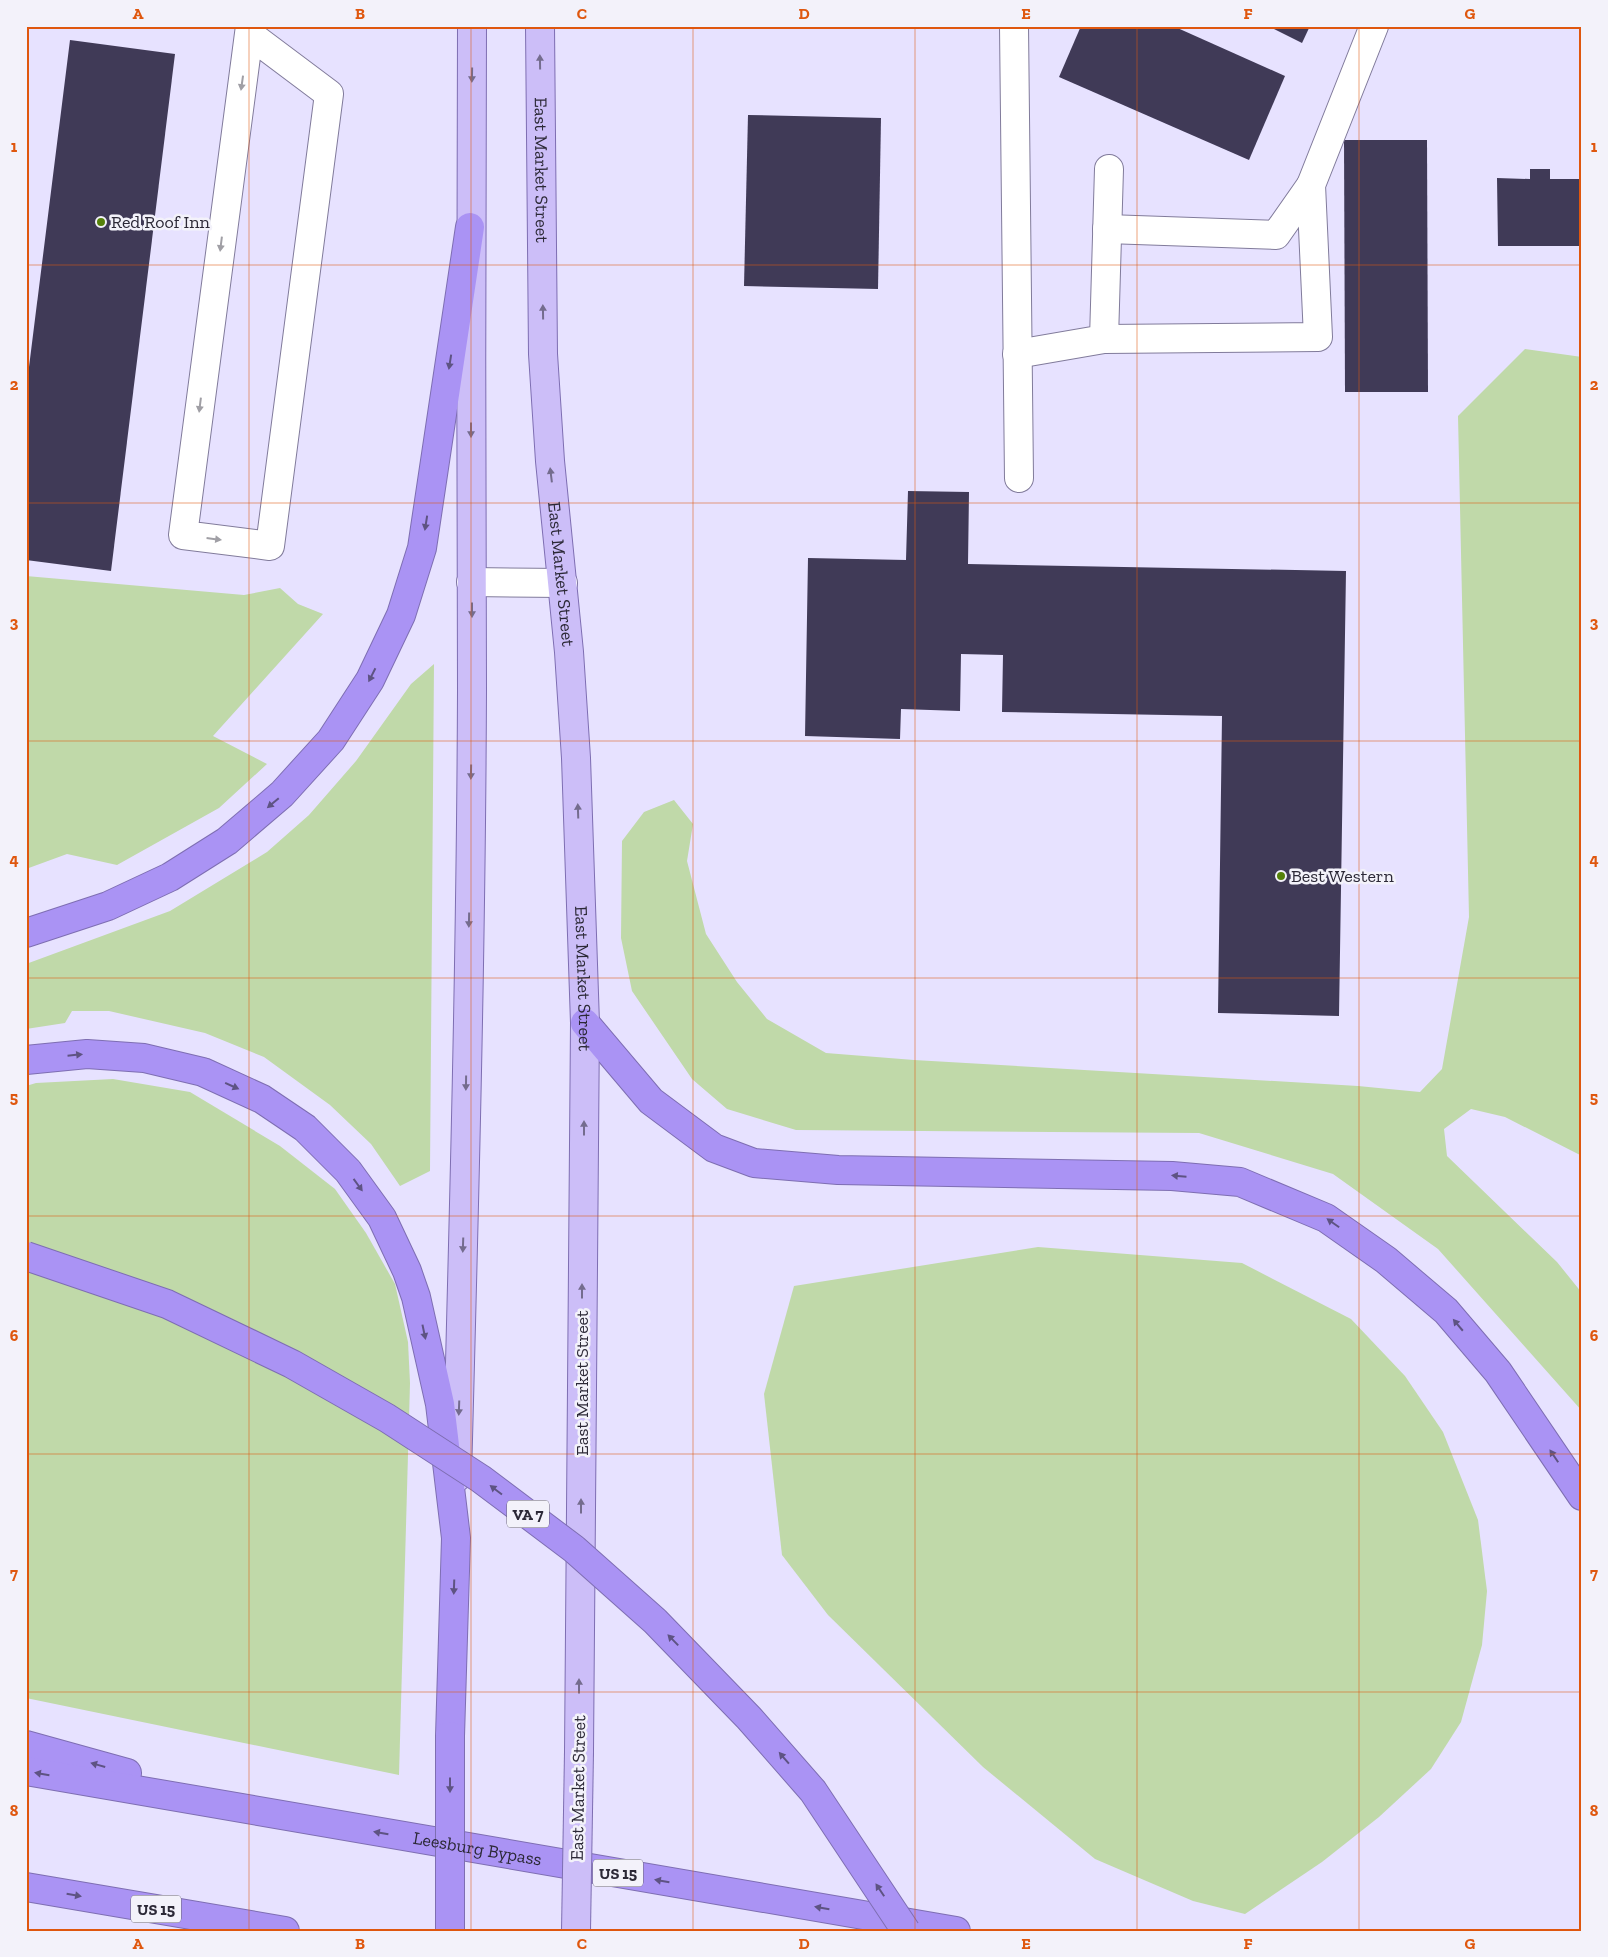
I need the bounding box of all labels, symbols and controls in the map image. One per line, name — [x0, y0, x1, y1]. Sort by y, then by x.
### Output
text: A — [133, 4, 144, 23]
text: B — [355, 4, 365, 23]
text: C — [577, 4, 587, 23]
text: D — [798, 4, 810, 23]
text: E — [1021, 4, 1031, 23]
text: F — [1243, 4, 1253, 23]
text: G — [1465, 4, 1476, 23]
one-way arrow — [536, 54, 544, 70]
one-way arrow — [468, 67, 476, 83]
one-way arrow — [238, 75, 246, 91]
street label: East Market Street — [530, 97, 553, 243]
text: 1 — [11, 137, 18, 156]
text: 1 — [1591, 137, 1598, 156]
place label: Red Roof Inn — [111, 211, 211, 233]
marker: Red Roof Inn — [95, 216, 107, 228]
one-way arrow — [217, 236, 225, 252]
one-way arrow — [539, 304, 547, 320]
one-way arrow — [446, 354, 454, 370]
text: 2 — [10, 375, 19, 394]
text: 2 — [1590, 375, 1599, 394]
one-way arrow — [196, 397, 204, 413]
one-way arrow — [467, 422, 475, 438]
one-way arrow — [547, 466, 555, 482]
street label: East Market Street — [543, 501, 579, 648]
one-way arrow — [421, 515, 429, 531]
one-way arrow — [206, 535, 222, 543]
one-way arrow — [468, 602, 476, 618]
text: 3 — [10, 613, 19, 632]
text: 3 — [1590, 613, 1599, 632]
one-way arrow — [368, 668, 376, 682]
one-way arrow — [467, 765, 475, 781]
one-way arrow — [266, 797, 279, 808]
one-way arrow — [574, 803, 582, 819]
text: 4 — [9, 850, 19, 869]
text: 4 — [1589, 850, 1599, 869]
place label: Best Western — [1291, 865, 1394, 887]
marker: Best Western — [1275, 870, 1287, 882]
street label: East Market Street — [570, 905, 596, 1052]
one-way arrow — [464, 913, 472, 929]
one-way arrow — [67, 1051, 83, 1059]
one-way arrow — [462, 1075, 470, 1091]
one-way arrow — [225, 1082, 239, 1090]
text: 5 — [10, 1088, 18, 1107]
text: 5 — [1590, 1088, 1598, 1107]
one-way arrow — [580, 1120, 588, 1136]
one-way arrow — [1171, 1172, 1187, 1180]
one-way arrow — [353, 1178, 363, 1192]
one-way arrow — [1326, 1218, 1339, 1228]
one-way arrow — [459, 1238, 467, 1254]
one-way arrow — [579, 1282, 587, 1298]
street label: East Market Street — [571, 1310, 593, 1456]
one-way arrow — [1452, 1320, 1464, 1332]
one-way arrow — [420, 1324, 428, 1340]
text: 6 — [10, 1326, 19, 1345]
text: 6 — [1590, 1326, 1599, 1345]
one-way arrow — [455, 1400, 463, 1416]
one-way arrow — [1550, 1449, 1559, 1462]
one-way arrow — [489, 1485, 503, 1495]
one-way arrow — [577, 1497, 585, 1513]
road number: VA 7 — [507, 1500, 549, 1528]
text: 7 — [10, 1564, 18, 1583]
text: 7 — [1590, 1564, 1598, 1583]
one-way arrow — [450, 1579, 458, 1595]
one-way arrow — [667, 1634, 679, 1646]
one-way arrow — [575, 1677, 583, 1693]
street label: East Market Street — [566, 1715, 590, 1861]
one-way arrow — [778, 1753, 790, 1765]
one-way arrow — [90, 1761, 106, 1769]
one-way arrow — [34, 1769, 50, 1777]
one-way arrow — [446, 1777, 454, 1793]
text: 8 — [10, 1801, 19, 1820]
text: 8 — [1590, 1801, 1599, 1820]
street label: Leesburg Bypass — [411, 1827, 544, 1871]
one-way arrow — [373, 1828, 389, 1836]
road number: US 15 — [593, 1860, 643, 1886]
one-way arrow — [653, 1876, 669, 1884]
one-way arrow — [875, 1883, 885, 1896]
one-way arrow — [67, 1891, 83, 1899]
road number: US 15 — [131, 1896, 181, 1922]
one-way arrow — [814, 1903, 830, 1911]
text: A — [133, 1934, 144, 1953]
text: B — [355, 1934, 365, 1953]
text: C — [577, 1934, 587, 1953]
text: D — [798, 1934, 810, 1953]
text: E — [1021, 1934, 1031, 1953]
text: F — [1243, 1934, 1253, 1953]
text: G — [1465, 1934, 1476, 1953]

